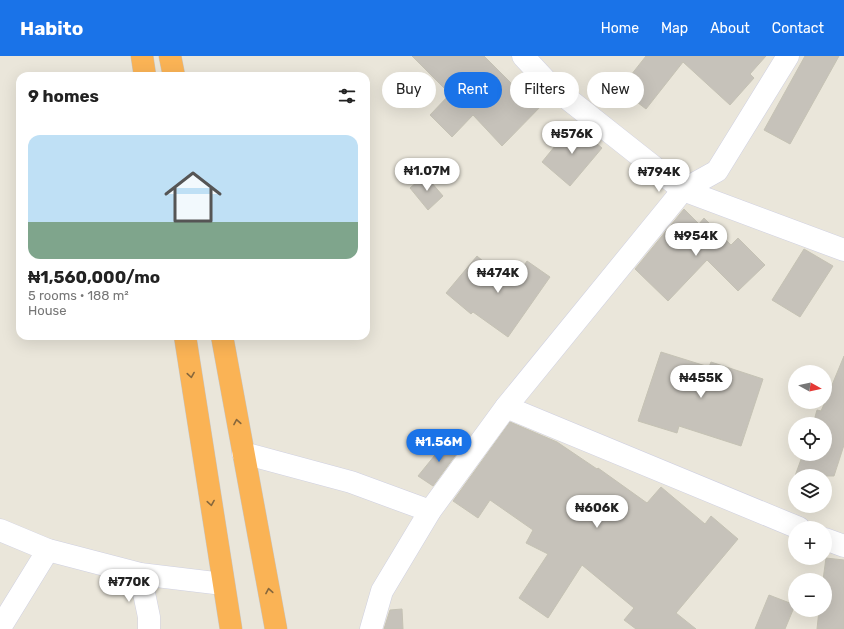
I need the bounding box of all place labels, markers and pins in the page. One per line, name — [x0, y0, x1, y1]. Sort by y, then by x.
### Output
pin: ₦576K — [544, 121, 600, 155]
pin: ₦1.07M — [394, 158, 460, 192]
pin: ₦794K — [631, 159, 687, 193]
pin: ₦954K — [668, 223, 724, 257]
pin: ₦474K — [470, 260, 526, 294]
pin: ₦455K — [673, 365, 729, 399]
pin: ₦1.56M — [406, 429, 472, 463]
pin: ₦606K — [569, 495, 625, 529]
pin: ₦770K — [101, 569, 157, 603]

